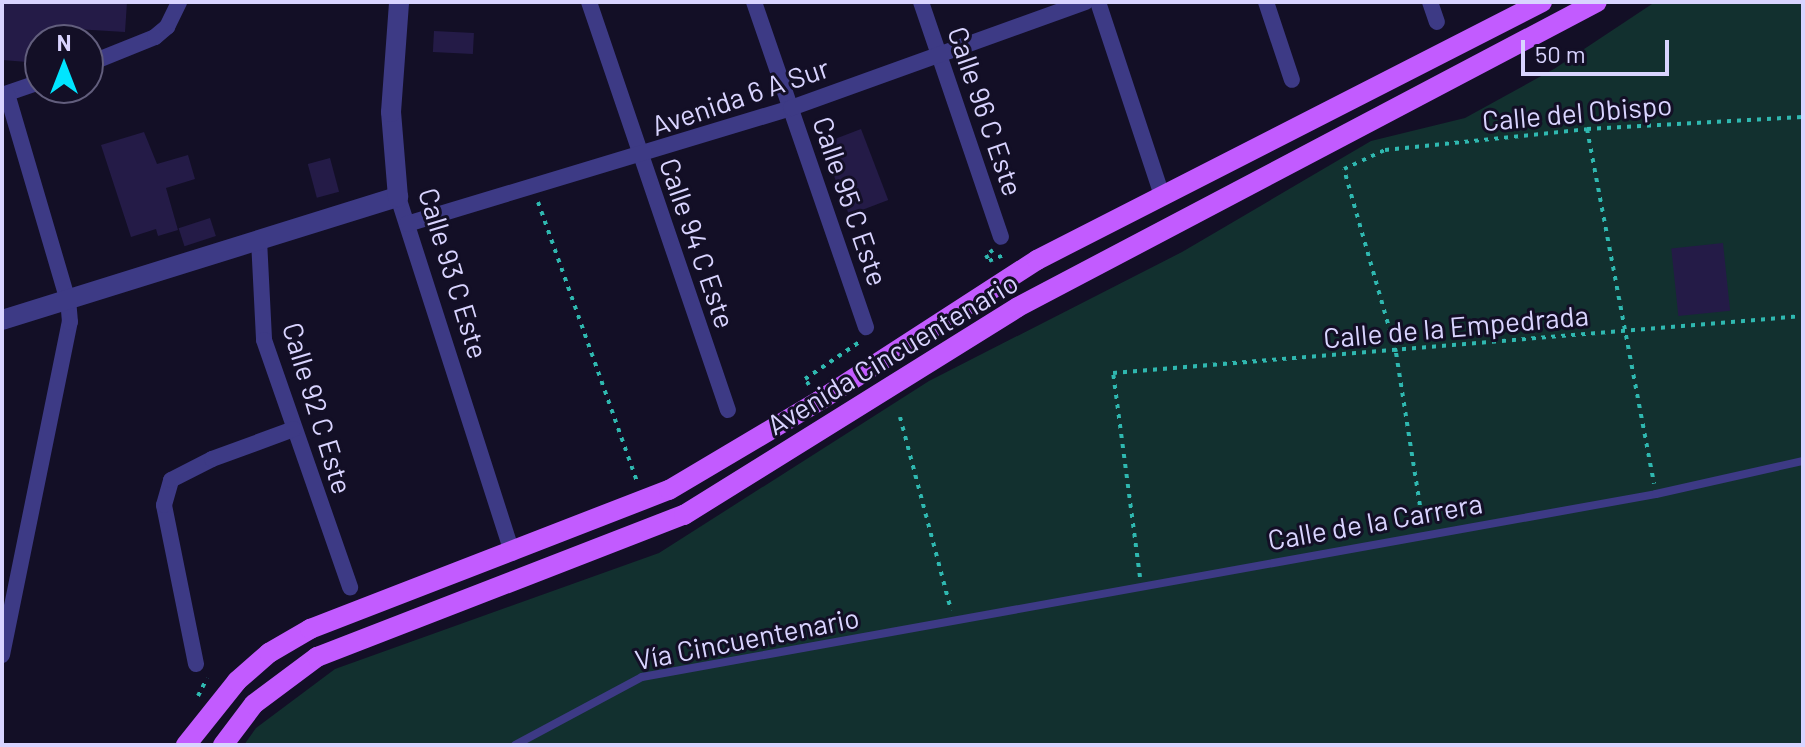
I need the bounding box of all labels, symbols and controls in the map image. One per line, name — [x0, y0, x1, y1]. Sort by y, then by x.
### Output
street label: Calle 96 C Este — [941, 22, 1031, 200]
north arrow — [24, 24, 104, 104]
scale bar — [1525, 24, 1673, 74]
text: N — [57, 29, 71, 55]
text: 50 m — [1535, 39, 1586, 68]
street label: Avenida 6 A Sur — [647, 50, 833, 142]
street label: Calle del Obispo — [1481, 87, 1673, 137]
street label: Calle 95 C Este — [806, 112, 896, 290]
street label: Calle 94 C Este — [653, 153, 743, 333]
street label: Calle 93 C Este — [412, 184, 496, 362]
street label: Avenida Cincuentenario — [760, 265, 1024, 441]
street label: Calle de la Empedrada — [1322, 298, 1590, 354]
street label: Calle 92 C Este — [276, 318, 360, 498]
street label: Calle de la Carrera — [1265, 486, 1485, 556]
street label: Vía Cincuentenario — [632, 600, 862, 676]

